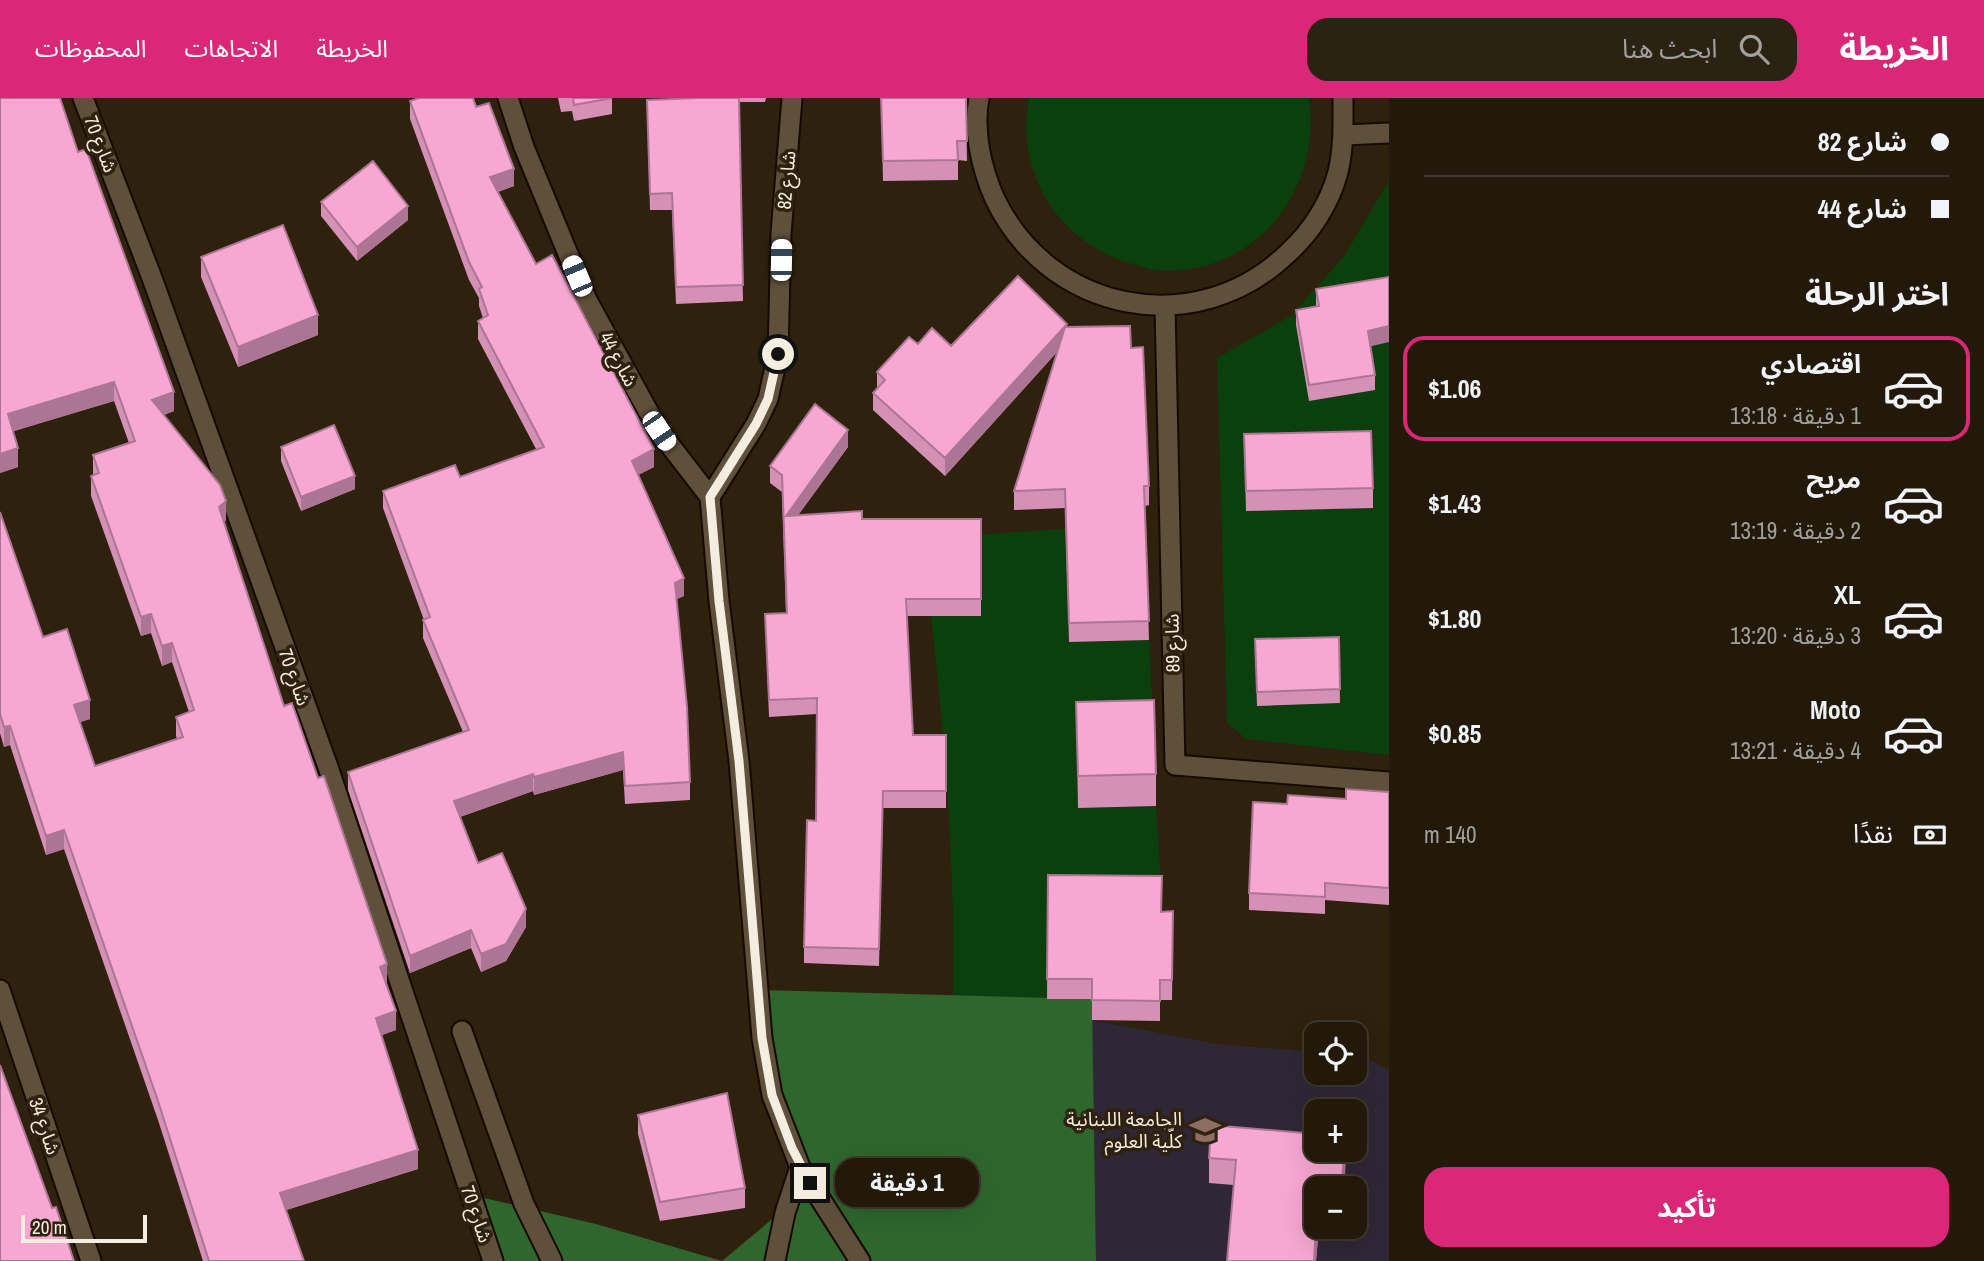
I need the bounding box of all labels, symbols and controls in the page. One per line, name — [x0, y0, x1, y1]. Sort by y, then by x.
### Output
search box — [1307, 18, 1797, 81]
text: الخريطة — [1839, 26, 1949, 70]
icon: search — [1735, 30, 1773, 68]
text: ابحث هنا — [1622, 31, 1717, 66]
text: المحفوظات — [35, 32, 146, 64]
text: الاتجاهات — [184, 32, 278, 64]
text: الخريطة — [316, 32, 388, 64]
street label: شارع 70 — [77, 112, 124, 176]
text: شارع 82 — [1818, 124, 1907, 159]
street label: شارع 82 — [770, 150, 803, 210]
text: شارع 44 — [1818, 191, 1907, 226]
car — [771, 239, 792, 281]
car — [560, 253, 595, 299]
text: اختر الرحلة — [1805, 272, 1949, 315]
street label: شارع 44 — [593, 327, 644, 391]
route start — [762, 338, 794, 370]
text: اقتصادي — [1761, 346, 1861, 381]
icon: car — [1882, 357, 1945, 420]
text: $1.06 — [1428, 371, 1481, 406]
text: 1 دقيقة · 13:18 — [1730, 400, 1861, 431]
car — [639, 408, 680, 454]
text: مريح — [1806, 461, 1861, 496]
icon: car — [1882, 472, 1945, 535]
text: $1.43 — [1428, 486, 1481, 521]
text: 2 دقيقة · 13:19 — [1730, 515, 1861, 546]
text: XL — [1834, 577, 1861, 612]
icon: car — [1882, 587, 1945, 650]
text: $1.80 — [1428, 601, 1481, 636]
street label: شارع 89 — [1158, 613, 1187, 673]
text: 3 دقيقة · 13:20 — [1730, 620, 1861, 651]
street label: شارع 70 — [272, 645, 317, 709]
text: Moto — [1810, 692, 1861, 727]
icon: car — [1882, 702, 1945, 765]
text: $0.85 — [1428, 716, 1481, 751]
text: 4 دقيقة · 13:21 — [1730, 735, 1861, 766]
text: نقدًا — [1853, 816, 1893, 851]
icon: cash — [1911, 816, 1949, 854]
text: 140 m — [1424, 819, 1476, 850]
map controls — [1304, 1022, 1367, 1239]
button: locate — [1304, 1022, 1367, 1085]
street label: شارع 34 — [22, 1094, 67, 1158]
button: + — [1304, 1099, 1367, 1162]
place label: الجامعة اللبنانية كلّية العلوم — [1066, 1106, 1183, 1156]
school or university icon: الجامعة اللبنانية كلّية العلوم — [1188, 1113, 1222, 1147]
callout: 1 دقيقة — [834, 1158, 978, 1208]
route end — [794, 1167, 826, 1199]
text: 1 دقيقة — [870, 1167, 944, 1198]
button: تأكيد — [1424, 1167, 1949, 1247]
button: − — [1304, 1176, 1367, 1239]
street label: شارع 70 — [454, 1182, 499, 1246]
scale bar — [21, 1212, 147, 1244]
text: 20 m — [32, 1214, 67, 1240]

